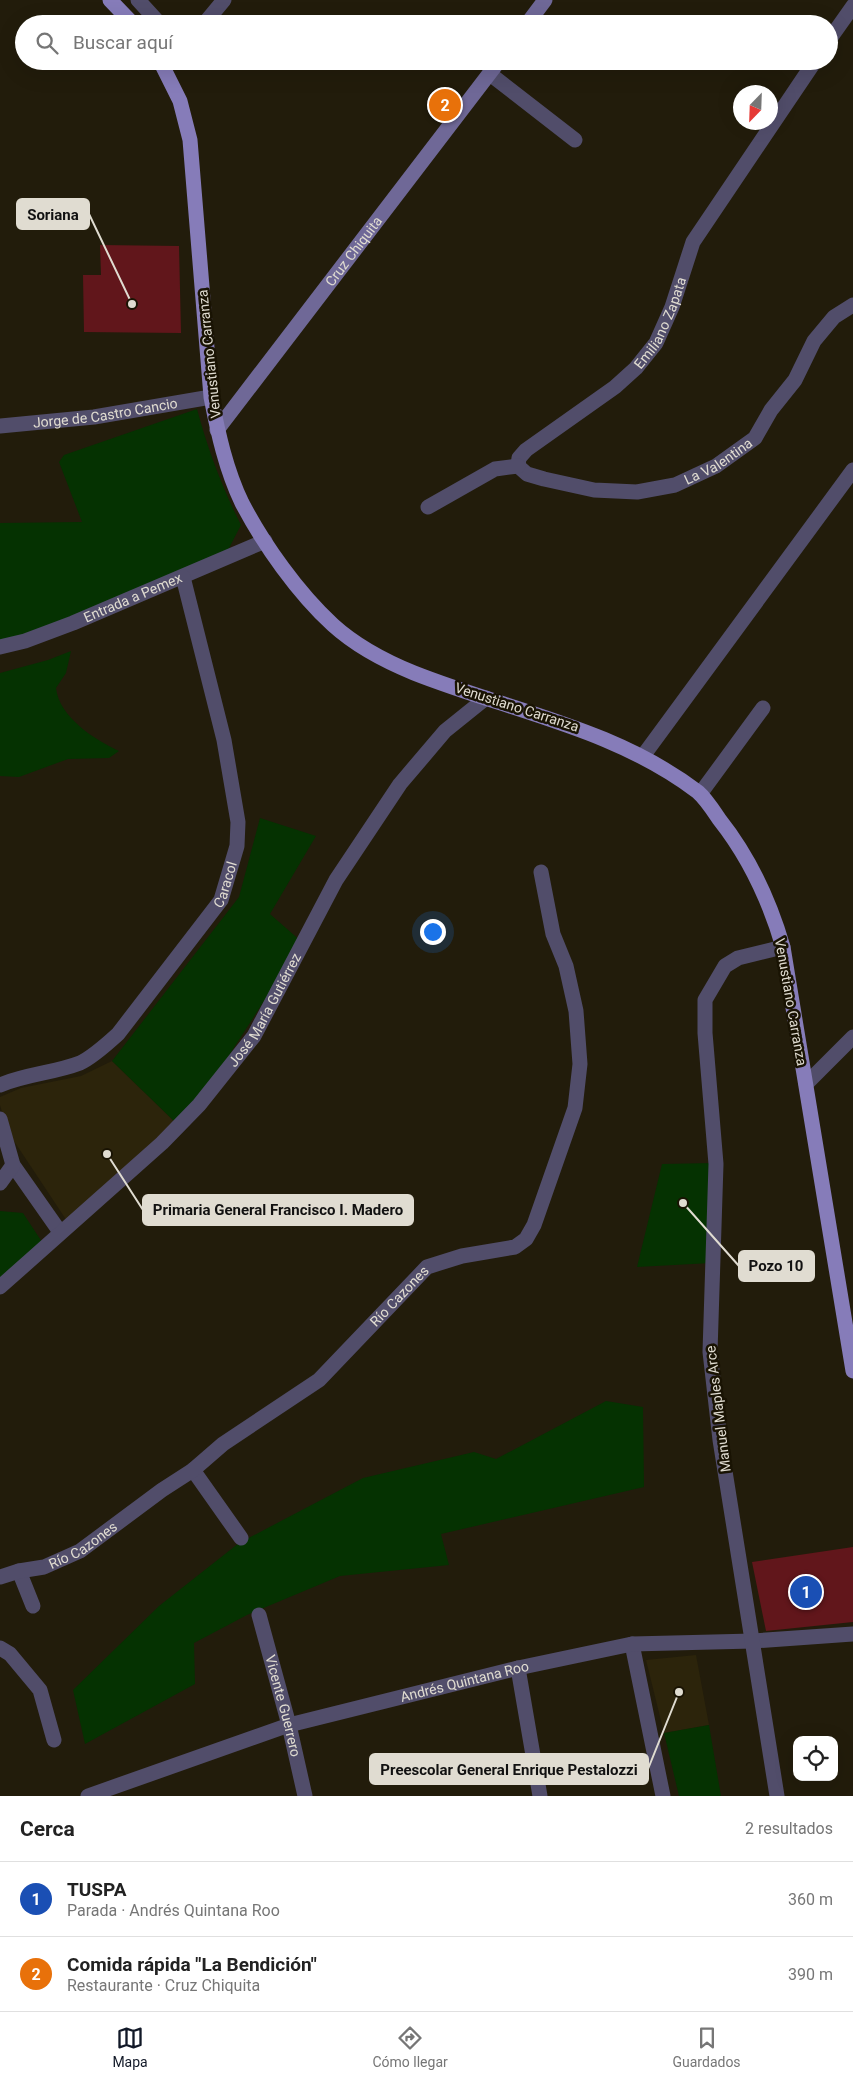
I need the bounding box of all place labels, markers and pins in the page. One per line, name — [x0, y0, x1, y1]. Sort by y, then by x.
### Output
pin: 2 — [429, 86, 461, 124]
callout: Soriana — [17, 199, 89, 229]
callout: Primaria General Francisco I. Madero — [143, 1195, 413, 1225]
callout: Pozo 10 — [739, 1251, 814, 1281]
pin: 1 — [790, 1573, 822, 1611]
callout: Preescolar General Enrique Pestalozzi — [370, 1754, 648, 1784]

